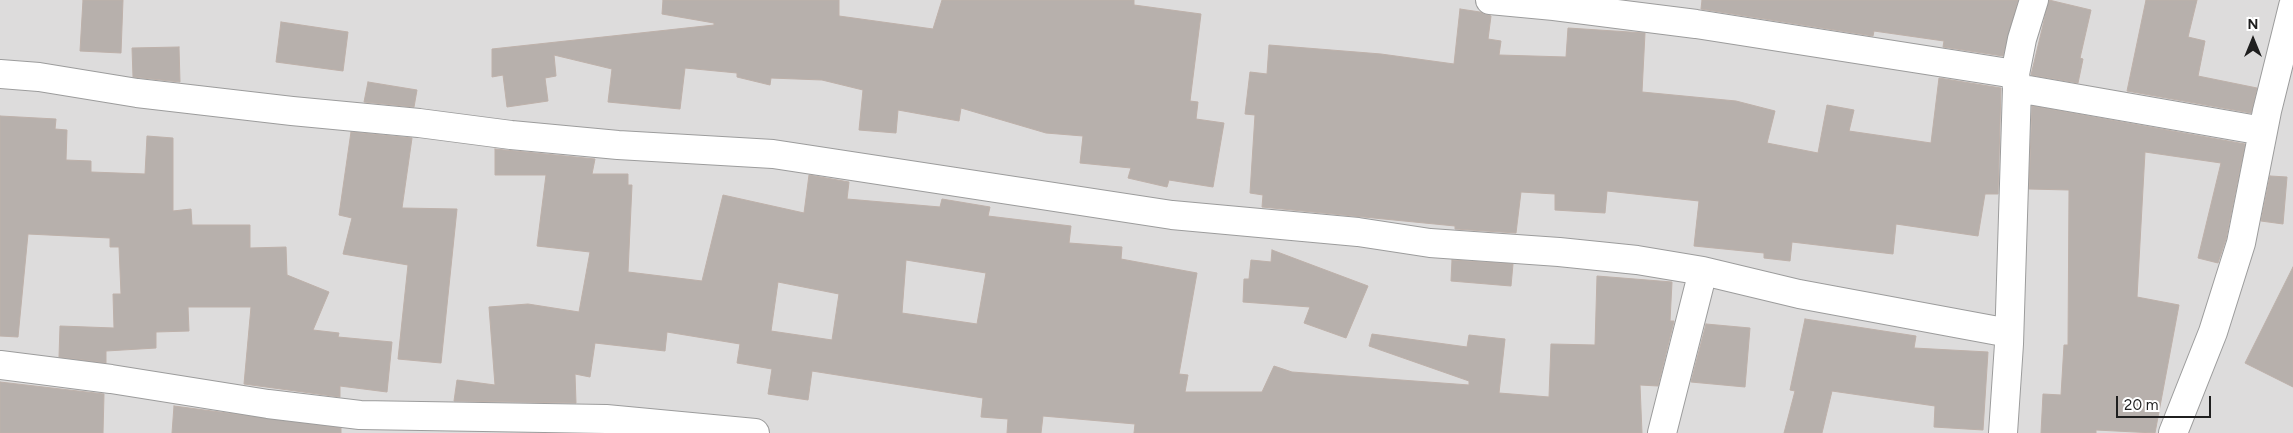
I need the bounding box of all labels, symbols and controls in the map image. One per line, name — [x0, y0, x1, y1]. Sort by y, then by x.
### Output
north arrow — [2228, 15, 2278, 65]
text: N — [2248, 16, 2258, 33]
scale bar — [2118, 386, 2213, 418]
text: 20 m — [2124, 396, 2158, 414]

